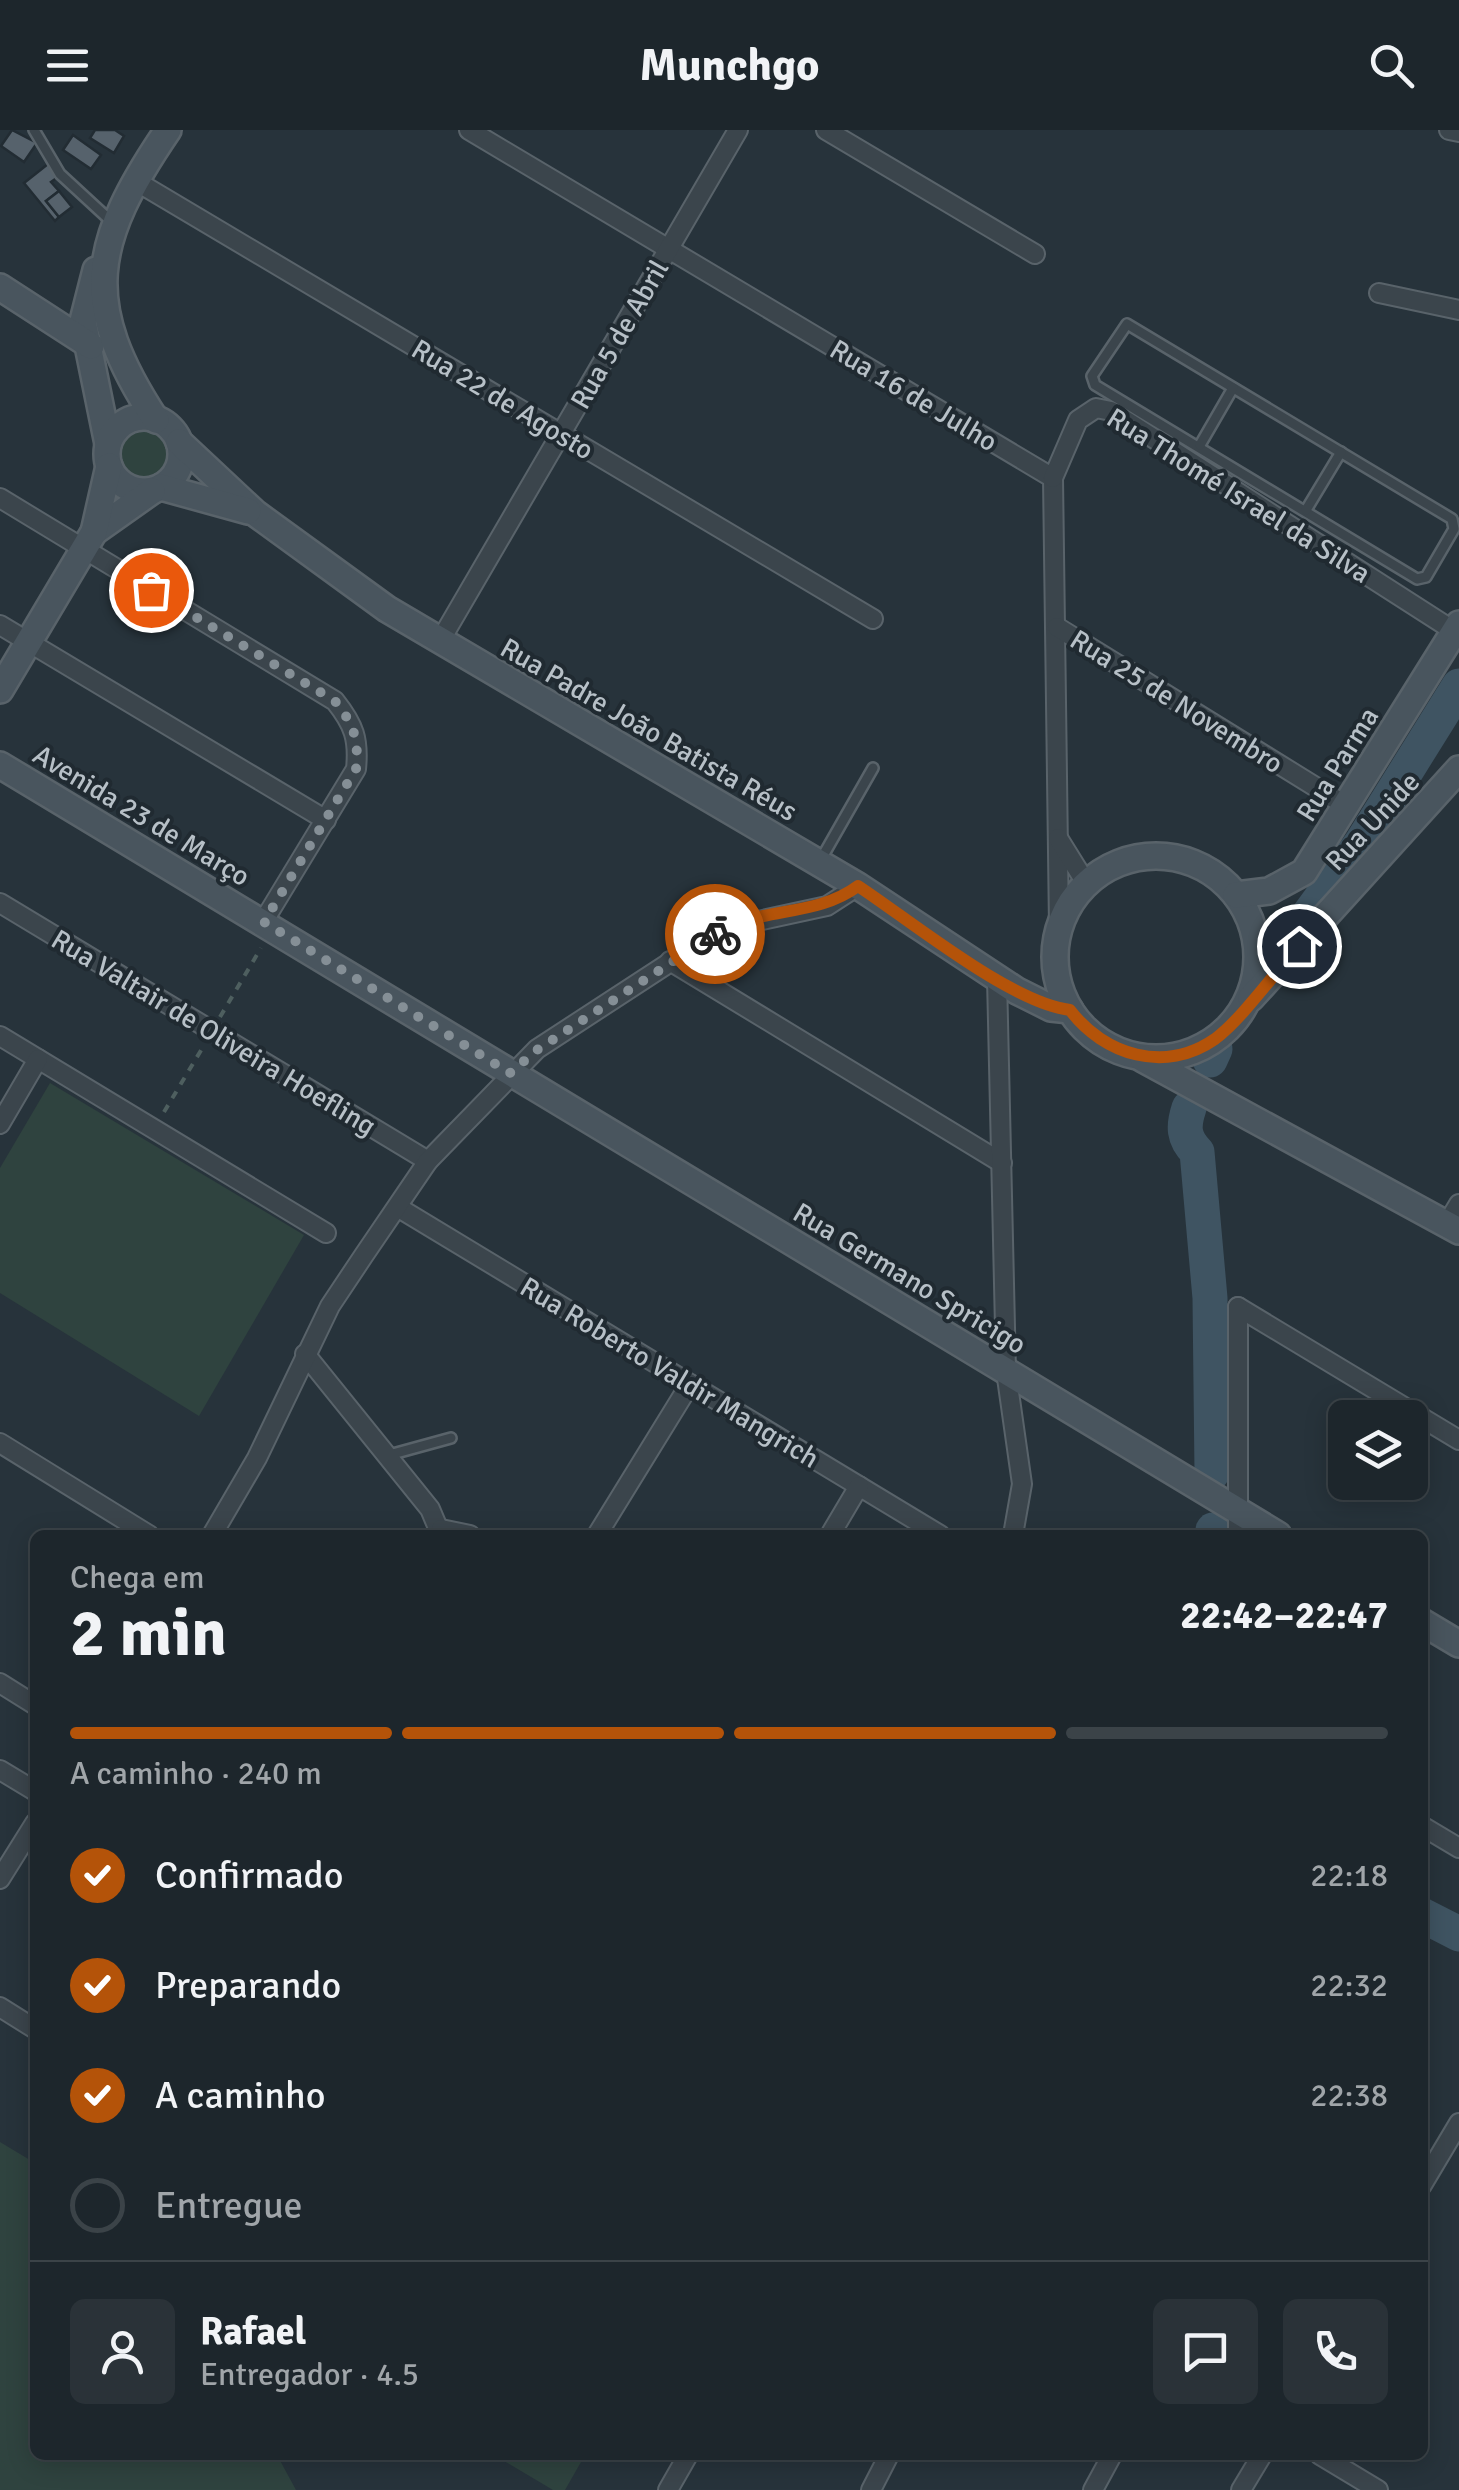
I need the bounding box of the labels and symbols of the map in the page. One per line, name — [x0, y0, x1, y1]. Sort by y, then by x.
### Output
street label: Rua 5 de Abril — [563, 254, 676, 415]
street label: Rua 22 de Agosto — [405, 332, 599, 467]
street label: Rua 16 de Julho — [824, 333, 1003, 459]
street label: Rua Thomé Israel da Silva — [1100, 401, 1376, 591]
pin — [109, 548, 194, 633]
street label: Rua 25 de Novembro — [1064, 623, 1289, 781]
street label: Rua Padre João Batista Réus — [494, 631, 803, 829]
street label: Rua Parma — [1289, 701, 1386, 828]
street label: Avenida 23 de Março — [27, 738, 256, 894]
street label: Rua Unide — [1319, 765, 1427, 878]
courier — [665, 884, 765, 984]
pin — [1257, 904, 1342, 989]
street label: Rua Valtair de Oliveira Hoefling — [45, 922, 382, 1143]
street label: Rua Germano Spricigo — [787, 1196, 1032, 1362]
street label: Rua Roberto Valdir Mangrich — [514, 1270, 825, 1476]

